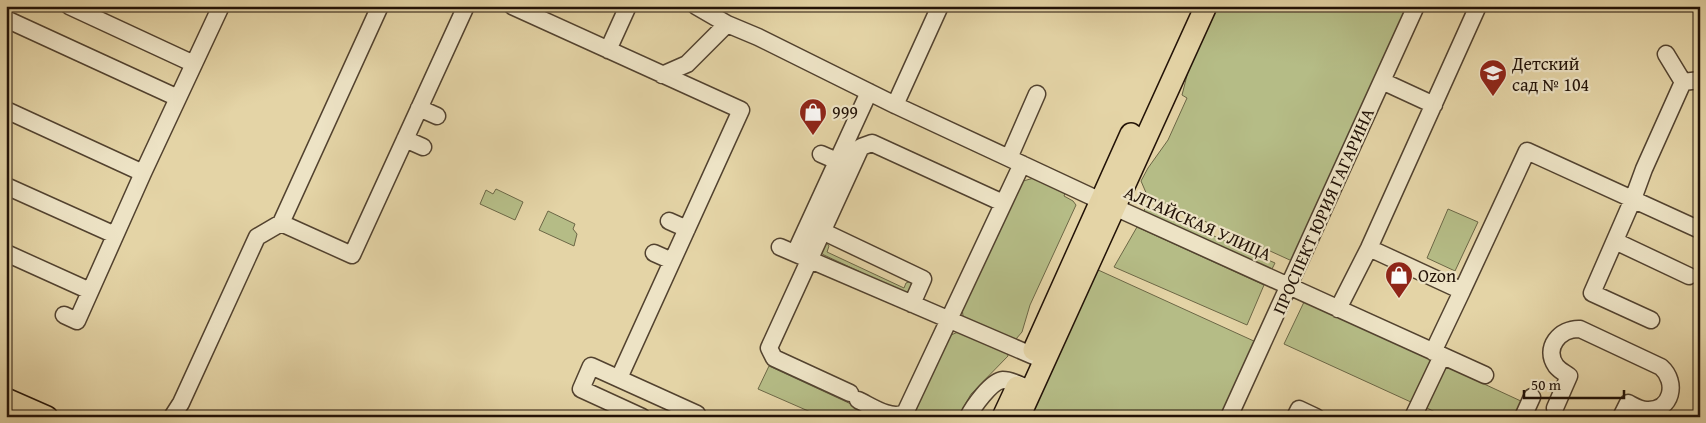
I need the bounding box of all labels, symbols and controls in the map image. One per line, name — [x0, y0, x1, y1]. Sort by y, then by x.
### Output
place label: Детский сад № 104 — [1511, 50, 1589, 98]
school or university icon: Детский сад № 104 — [1478, 58, 1508, 97]
shop icon: 999 — [798, 97, 828, 136]
place label: 999 — [832, 99, 858, 126]
street label: ПРОСПЕКТ ЮРИЯ ГАГАРИНА — [1265, 103, 1381, 319]
street label: АЛТАЙСКАЯ УЛИЦА — [1120, 178, 1276, 268]
shop icon: Ozon — [1384, 260, 1414, 299]
place label: Ozon — [1418, 262, 1456, 289]
scale bar — [1524, 368, 1624, 400]
text: 50 m — [1531, 374, 1562, 395]

